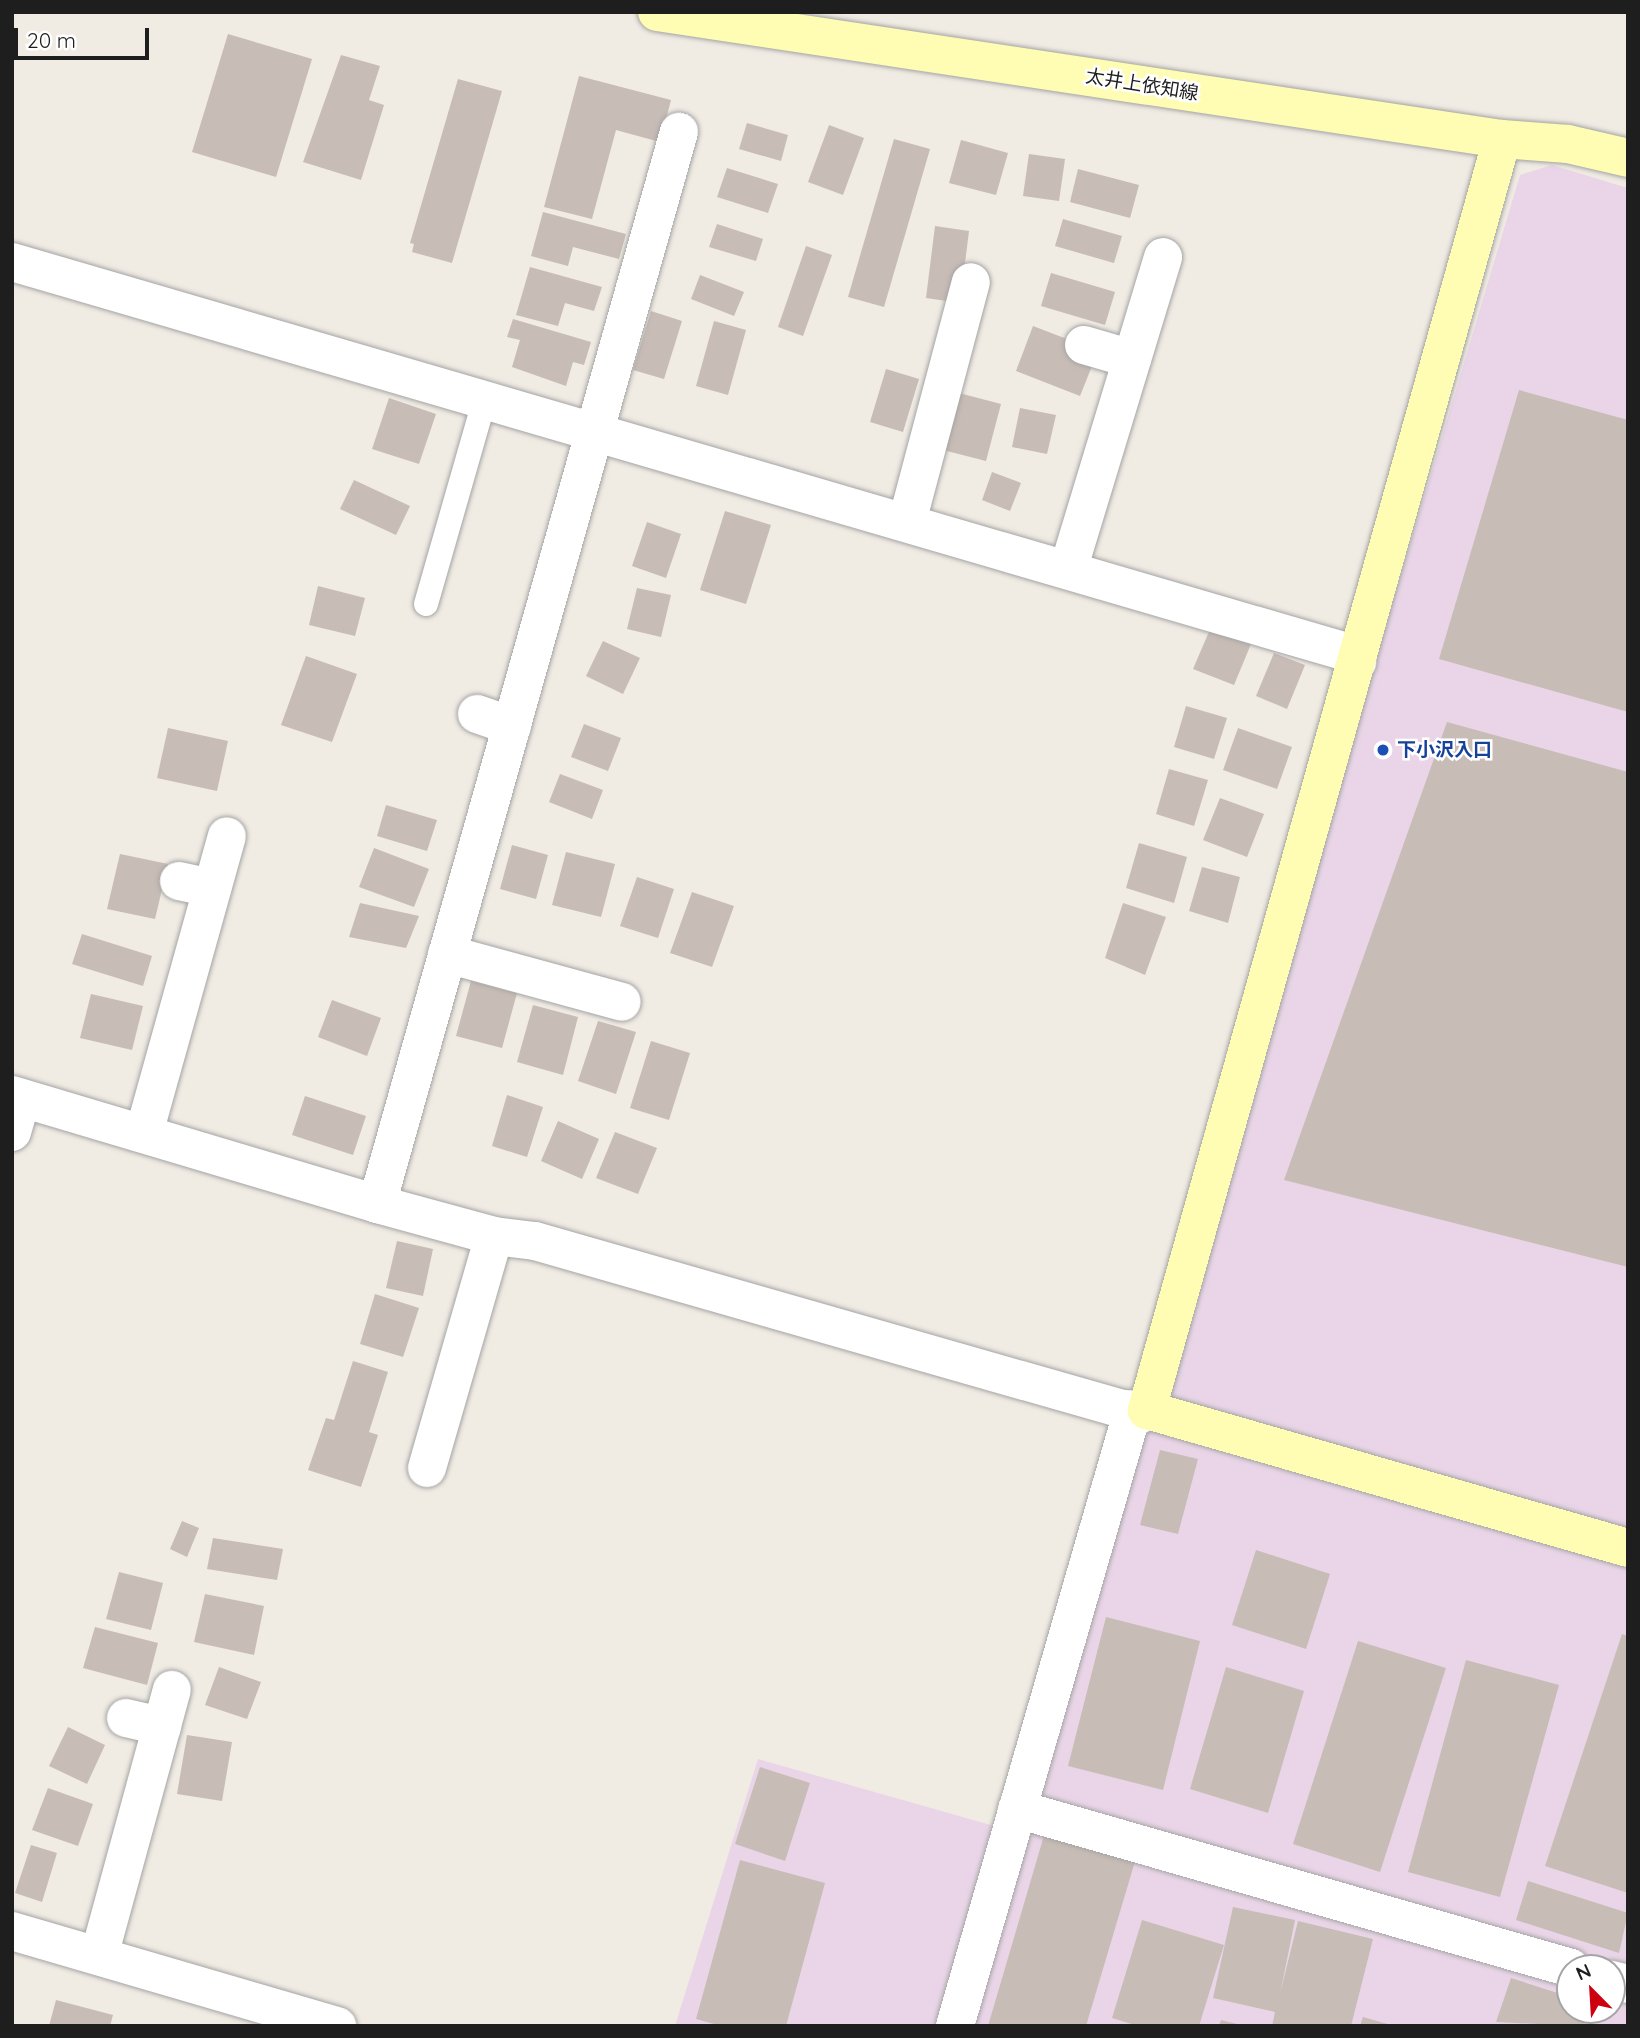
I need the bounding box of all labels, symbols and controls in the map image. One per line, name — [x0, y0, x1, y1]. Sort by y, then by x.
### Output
scale bar — [18, 14, 152, 58]
text: 20 m — [27, 27, 76, 53]
street label: 太井上依知線 — [1084, 65, 1200, 105]
place label: 下小沢入口 — [1397, 739, 1492, 761]
marker: 下小沢入口 — [1375, 742, 1391, 758]
north arrow — [1556, 1954, 1626, 2024]
text: N — [1572, 1958, 1595, 1985]

